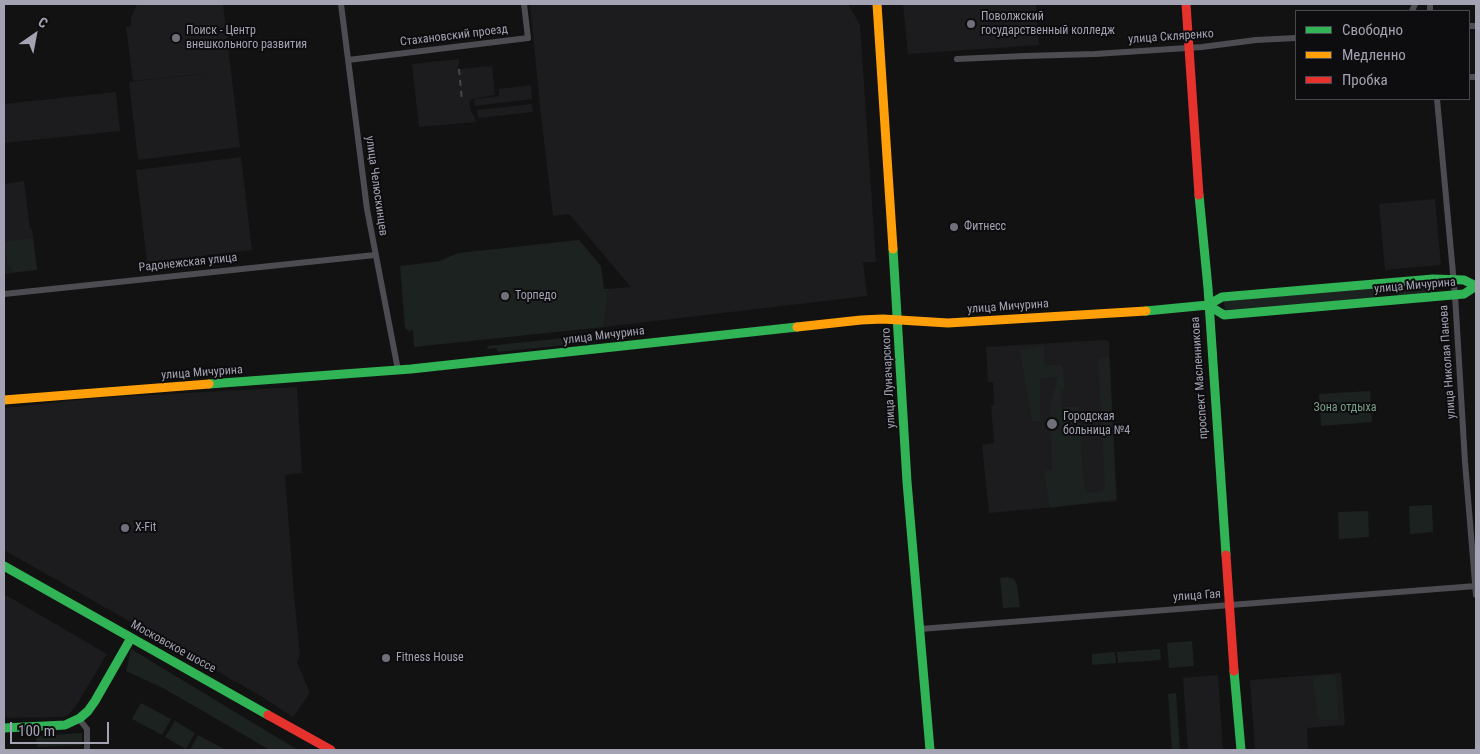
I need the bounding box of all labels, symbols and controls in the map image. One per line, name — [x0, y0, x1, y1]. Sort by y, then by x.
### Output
north arrow — [10, 10, 60, 60]
place label: Поволжский государственный колледж — [981, 10, 1115, 38]
legend — [1295, 10, 1470, 100]
text: С — [35, 14, 51, 31]
marker: Поволжский государственный колледж — [965, 18, 977, 30]
text: Свободно — [1342, 21, 1403, 39]
street label: Стахановский проезд — [399, 22, 509, 50]
place label: Поиск - Центр внешкольного развития — [186, 24, 307, 52]
street label: улица Скляренко — [1128, 27, 1214, 47]
marker: Поиск - Центр внешкольного развития — [170, 32, 182, 44]
text: Медленно — [1342, 46, 1406, 64]
text: Пробка — [1342, 71, 1388, 89]
street label: улица Челюскинцев — [362, 135, 390, 237]
place label: Фитнесс — [964, 220, 1006, 234]
marker: Фитнесс — [948, 221, 960, 233]
street label: Радонежская улица — [138, 251, 238, 275]
street label: улица Мичурина — [1374, 275, 1456, 297]
place label: Торпедо — [515, 289, 557, 303]
marker: Торпедо — [499, 290, 511, 302]
street label: улица Мичурина — [967, 297, 1049, 317]
street label: улица Николая Панова — [1437, 304, 1459, 420]
street label: проспект Масленникова — [1189, 316, 1211, 440]
street label: улица Мичурина — [563, 324, 645, 348]
street label: улица Луначарского — [879, 327, 899, 429]
street label: улица Мичурина — [161, 363, 243, 383]
park label: Зона отдыха — [1314, 401, 1376, 415]
place label: Городская больница №4 — [1063, 410, 1130, 438]
marker: Городская больница №4 — [1045, 417, 1059, 431]
place label: X-Fit — [135, 521, 156, 535]
marker: X-Fit — [119, 522, 131, 534]
street label: улица Гая — [1173, 587, 1221, 605]
street label: Московское шоссе — [128, 618, 218, 676]
place label: Fitness House — [396, 651, 464, 665]
marker: Fitness House — [380, 652, 392, 664]
scale bar — [12, 712, 111, 744]
text: 100 m — [18, 722, 55, 740]

